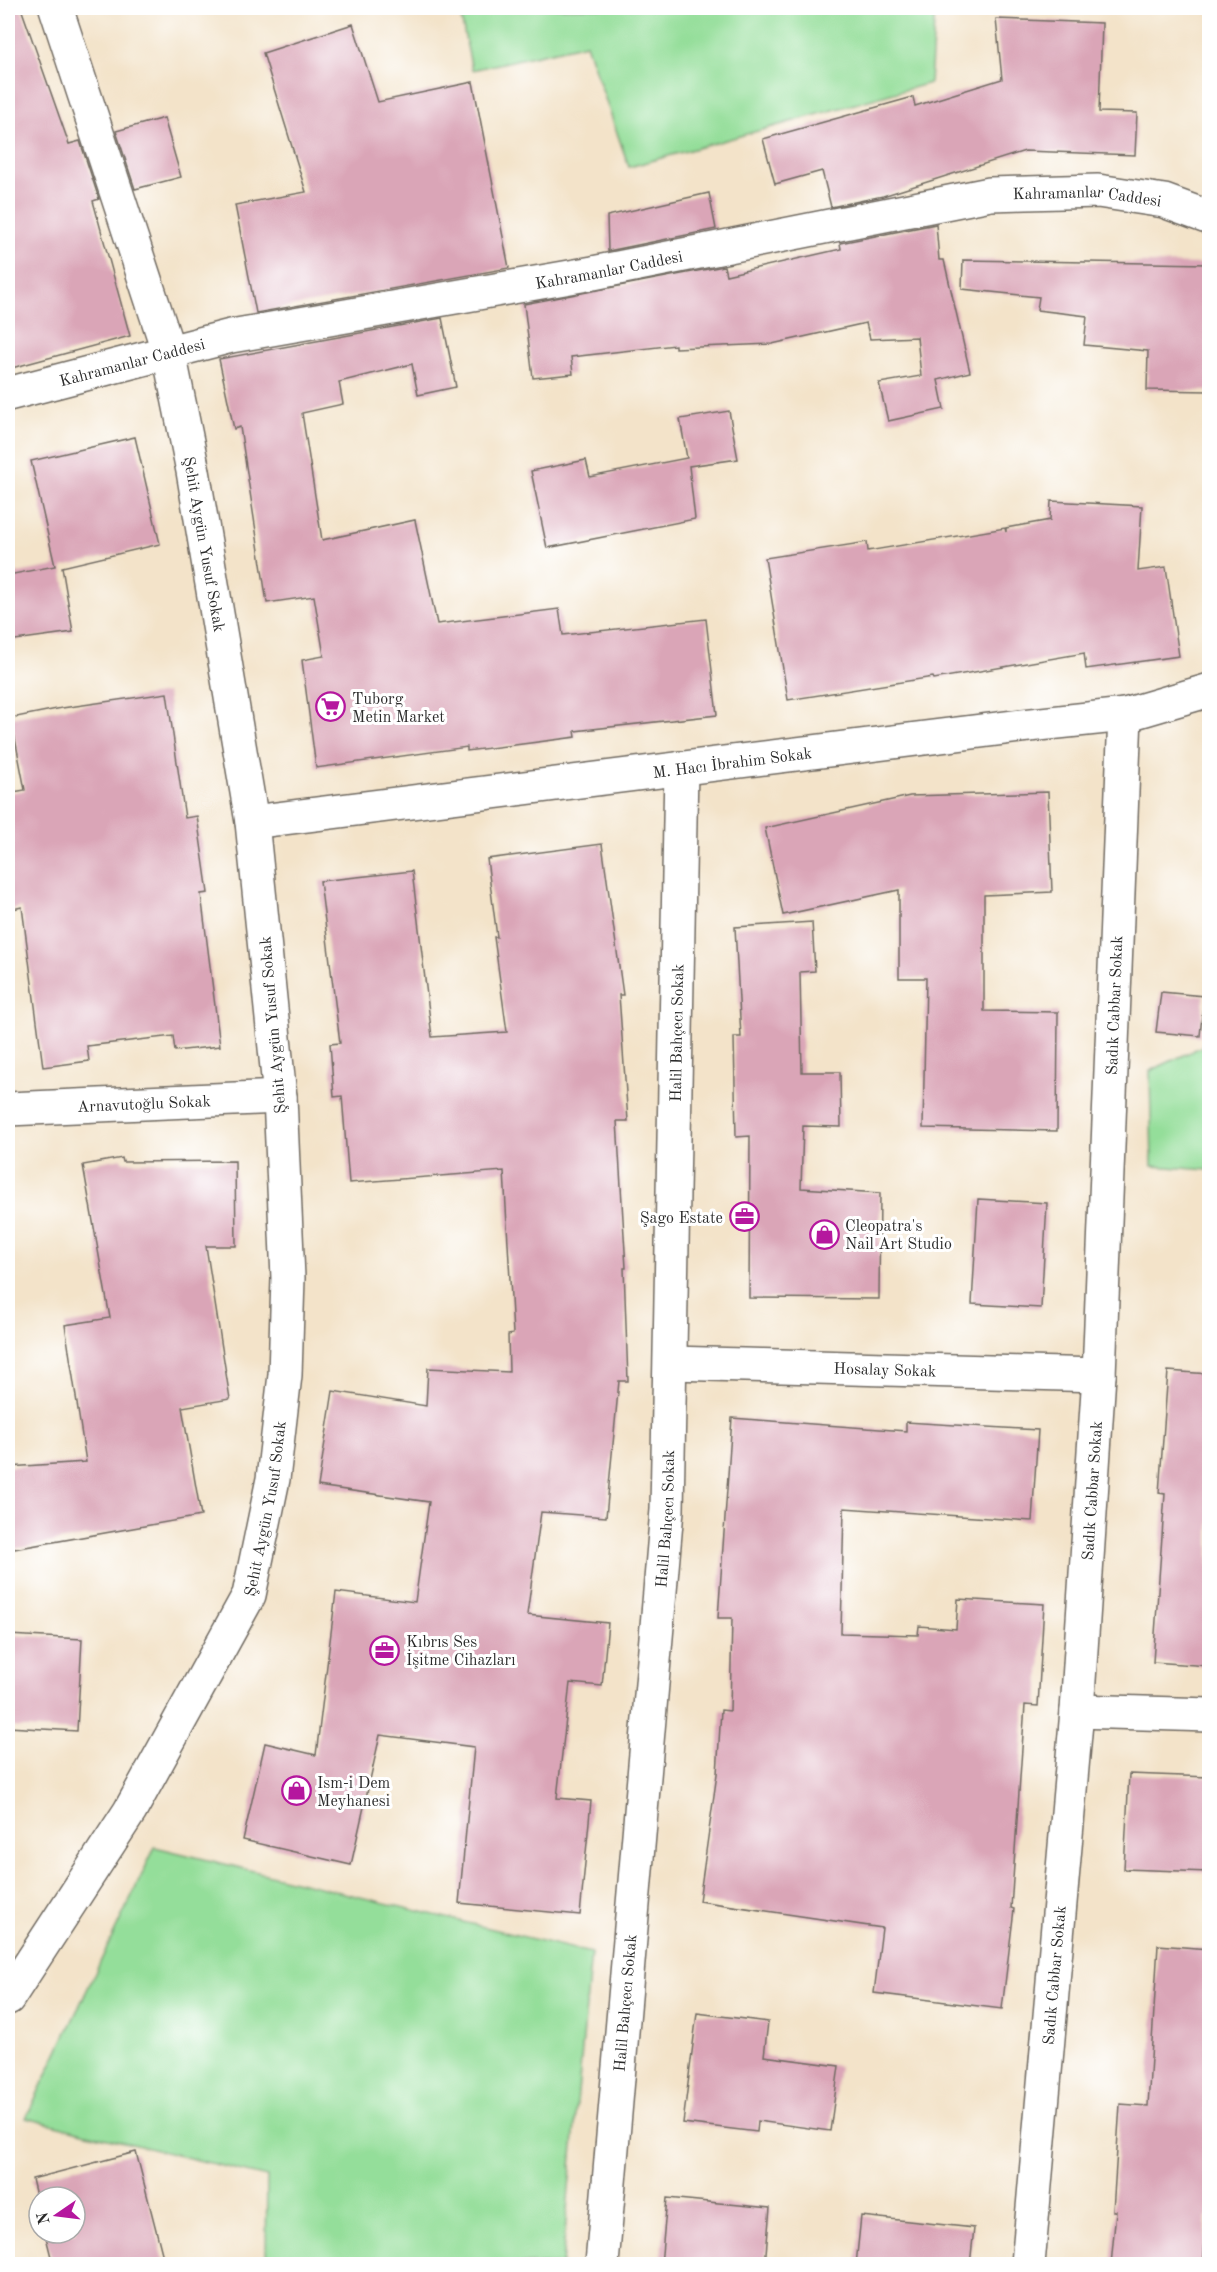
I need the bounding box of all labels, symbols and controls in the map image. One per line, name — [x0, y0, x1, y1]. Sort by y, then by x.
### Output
street label: Kahramanlar Caddesi — [1012, 185, 1162, 211]
street label: Kahramanlar Caddesi — [534, 249, 684, 293]
street label: Kahramanlar Caddesi — [58, 337, 207, 390]
street label: Şehit Aygün Yusuf Sokak — [180, 455, 226, 633]
supermarket icon: Tuborg Metin Market — [315, 691, 347, 723]
place label: Tuborg Metin Market — [352, 692, 445, 726]
street label: M. Hacı İbrahim Sokak — [652, 746, 813, 782]
street label: Şehit Aygün Yusuf Sokak — [258, 935, 290, 1114]
street label: Sadık Cabbar Sokak — [1105, 935, 1126, 1075]
street label: Halil Bahçecı Sokak — [669, 964, 687, 1102]
street label: Arnavutoğlu Sokak — [77, 1094, 211, 1116]
office icon: Şago Estate — [728, 1201, 760, 1233]
place label: Şago Estate — [640, 1211, 723, 1227]
shop icon: Cleopatra's Nail Art Studio — [808, 1218, 840, 1250]
place label: Cleopatra's Nail Art Studio — [845, 1219, 952, 1253]
street label: Hosalay Sokak — [833, 1362, 936, 1380]
street label: Şehit Aygün Yusuf Sokak — [243, 1420, 290, 1598]
street label: Sadık Cabbar Sokak — [1081, 1421, 1106, 1561]
street label: Halil Bahçecı Sokak — [654, 1450, 678, 1588]
office icon: Kıbrıs Ses İşitme Cihazları — [369, 1634, 401, 1666]
place label: Kıbrıs Ses İşitme Cihazları — [406, 1635, 516, 1669]
shop icon: Ism-i Dem Meyhanesi — [280, 1775, 312, 1807]
place label: Ism-i Dem Meyhanesi — [317, 1776, 391, 1810]
street label: Sadık Cabbar Sokak — [1041, 1905, 1070, 2046]
street label: Halil Bahçecı Sokak — [613, 1934, 640, 2073]
north arrow — [27, 2185, 87, 2245]
text: N — [35, 2210, 54, 2226]

